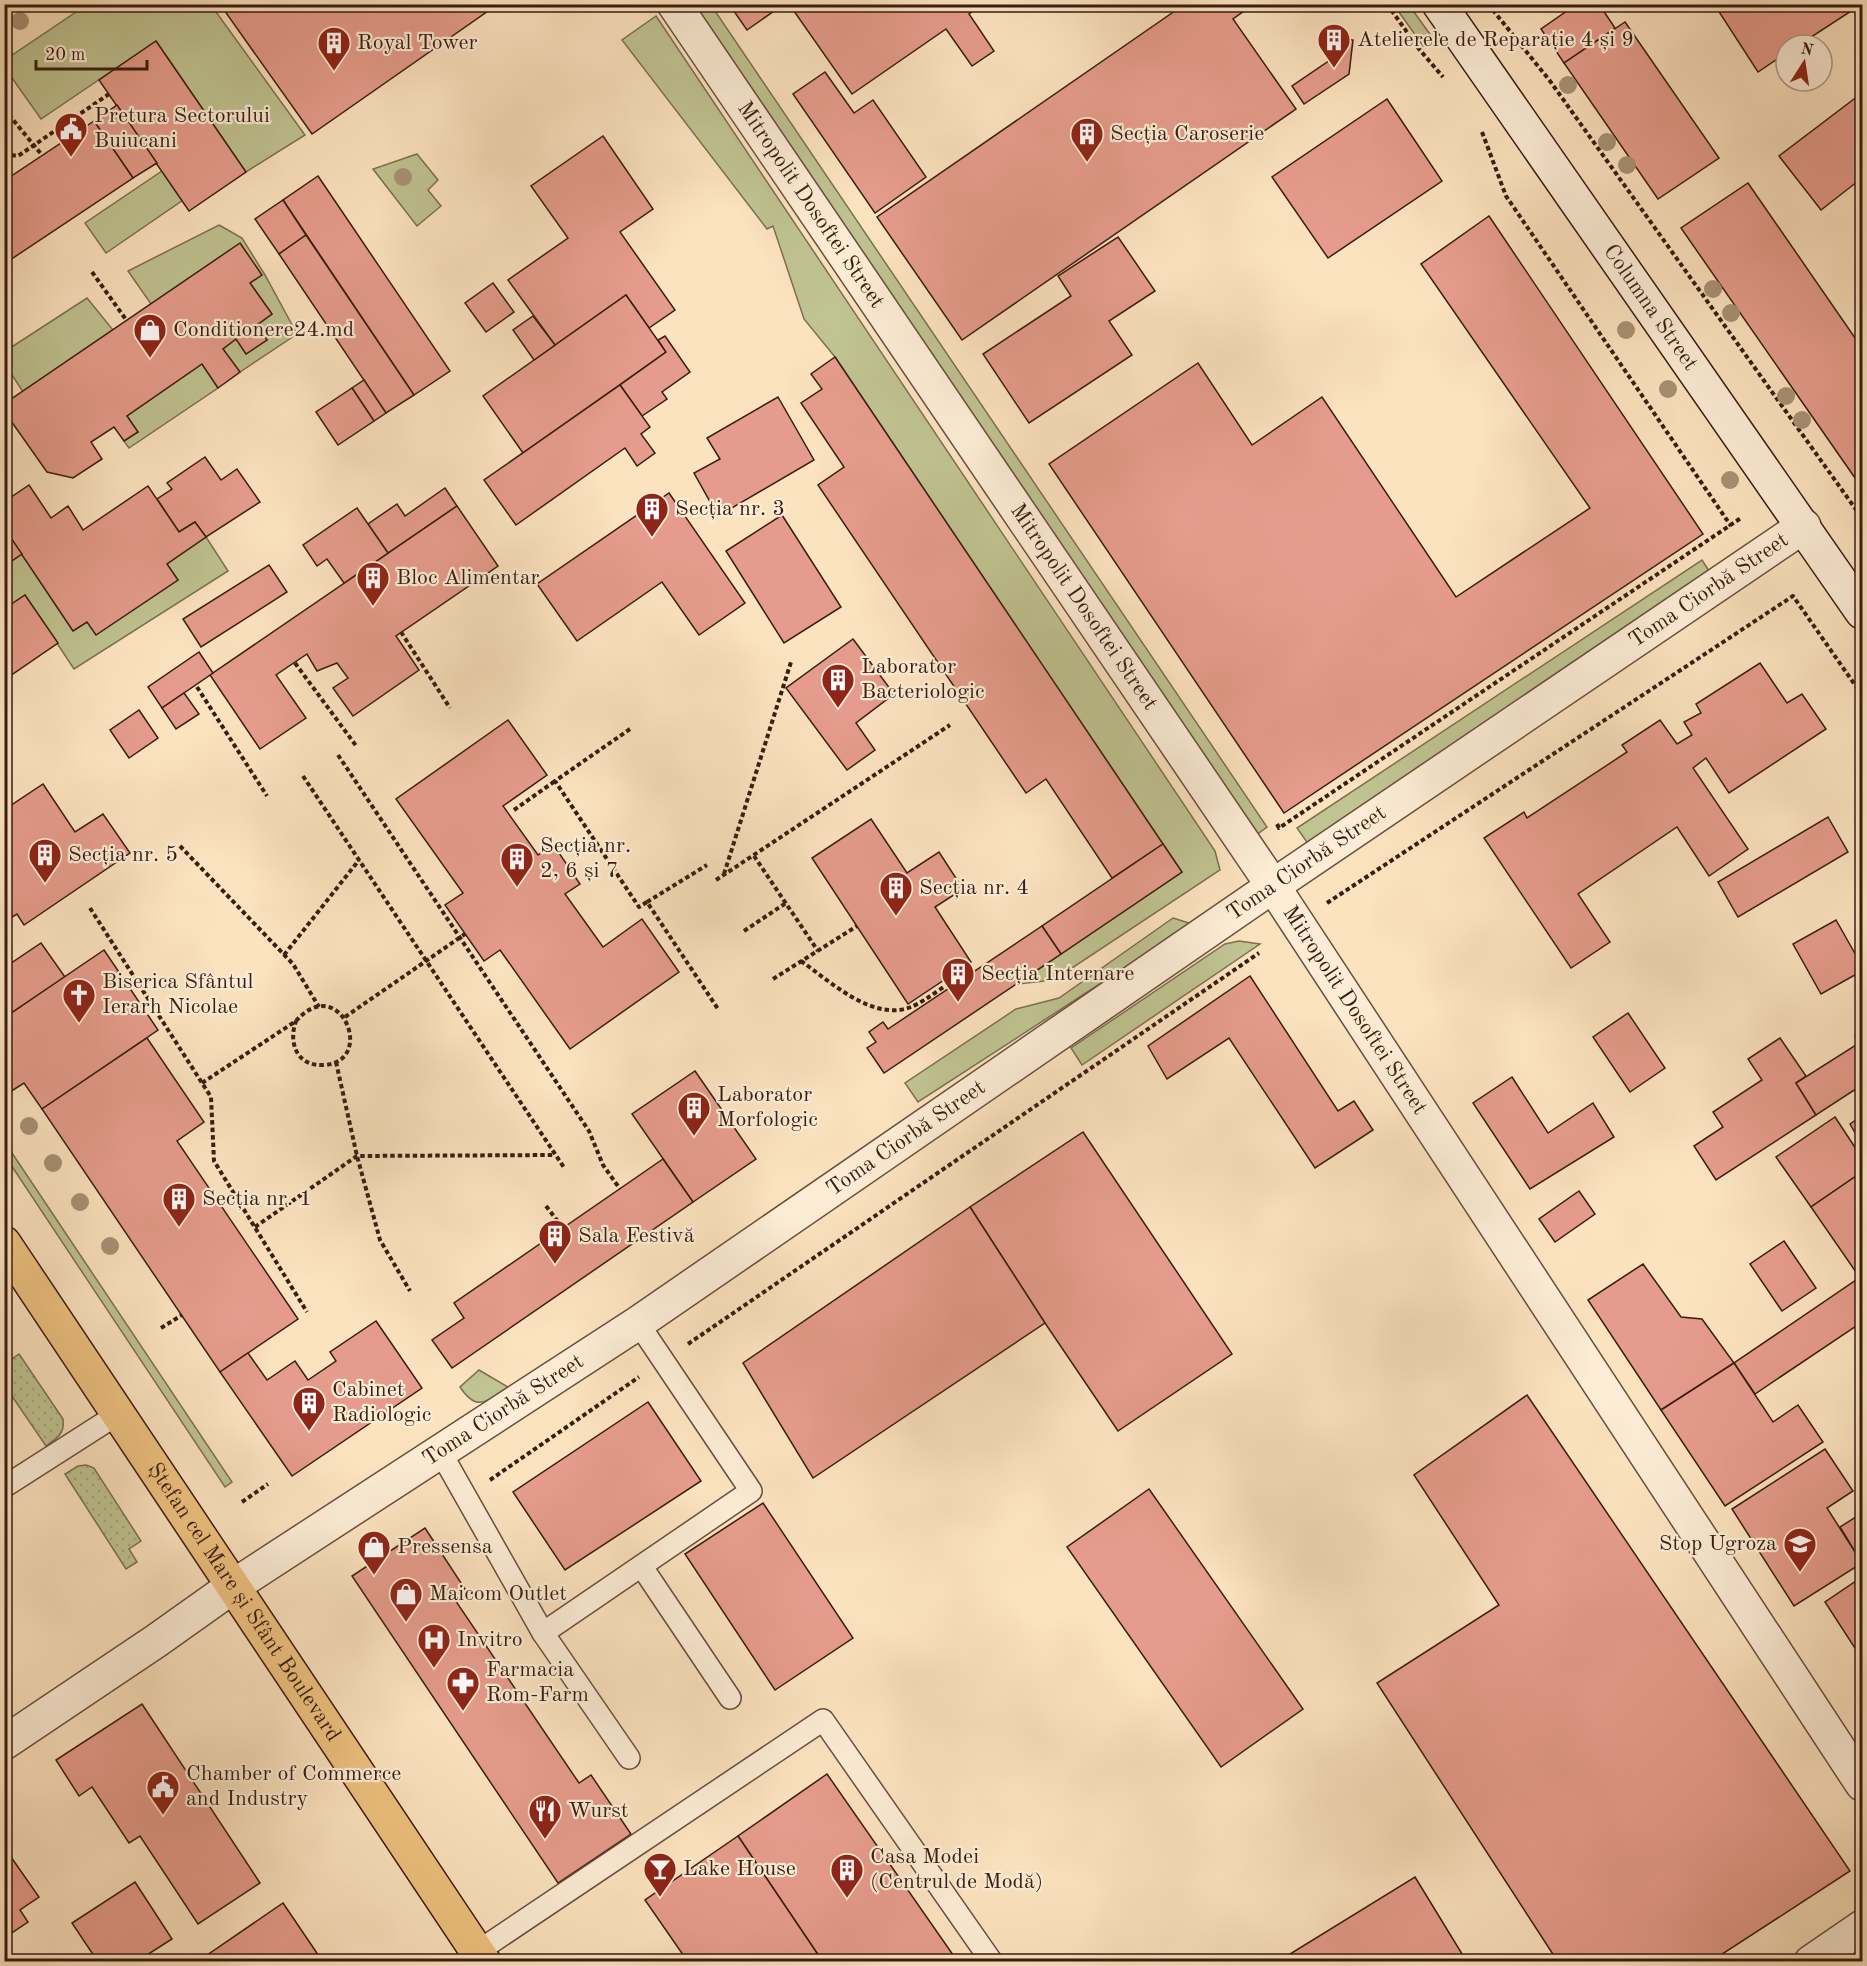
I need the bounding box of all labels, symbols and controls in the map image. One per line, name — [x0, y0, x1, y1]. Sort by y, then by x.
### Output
building icon: Atelierele de Reparație 4 și 9 — [1316, 22, 1352, 69]
building icon: Royal Tower — [316, 25, 352, 72]
place label: Atelierele de Reparație 4 și 9 — [1357, 29, 1634, 52]
place label: Royal Tower — [357, 32, 478, 54]
scale bar — [36, 33, 147, 71]
north arrow — [1774, 33, 1834, 93]
text: N — [1799, 41, 1815, 60]
text: 20 m — [45, 46, 85, 64]
street label: Mitropolit Dosoftei Street — [733, 98, 888, 312]
place label: Pretura Sectorului Buiucani — [94, 105, 270, 152]
public building icon: Pretura Sectorului Buiucani — [53, 111, 89, 158]
building icon: Secția Caroserie — [1069, 116, 1105, 163]
place label: Secția Caroserie — [1110, 123, 1264, 146]
street label: Columna Street — [1599, 241, 1702, 375]
shop icon: Conditionere24.md — [132, 312, 168, 359]
place label: Conditionere24.md — [173, 319, 354, 341]
building icon: Secția nr. 3 — [634, 491, 670, 538]
place label: Secția nr. 3 — [675, 498, 785, 521]
street label: Mitropolit Dosoftei Street — [1006, 500, 1161, 714]
street label: Toma Ciorbă Street — [1625, 529, 1792, 652]
building icon: Bloc Alimentar — [355, 560, 391, 607]
place label: Bloc Alimentar — [396, 567, 540, 589]
place label: Laborator Bacteriologic — [861, 656, 985, 703]
building icon: Laborator Bacteriologic — [820, 662, 856, 709]
street label: Toma Ciorbă Street — [1223, 802, 1390, 925]
place label: Secția nr. 2, 6 și 7 — [540, 835, 631, 883]
building icon: Secția nr. 5 — [27, 837, 63, 884]
building icon: Secția nr. 2, 6 și 7 — [499, 841, 535, 888]
place label: Secția nr. 5 — [68, 844, 178, 867]
building icon: Secția nr. 4 — [878, 870, 914, 917]
place label: Secția nr. 4 — [919, 877, 1029, 900]
street label: Mitropolit Dosoftei Street — [1278, 902, 1431, 1119]
building icon: Secția Internare — [940, 956, 976, 1003]
place label: Secția Internare — [981, 963, 1134, 986]
place label: Biserica Sfântul Ierarh Nicolae — [102, 971, 253, 1018]
church icon: Biserica Sfântul Ierarh Nicolae — [61, 977, 97, 1024]
street label: Toma Ciorbă Street — [823, 1076, 989, 1201]
place label: Laborator Morfologic — [717, 1084, 818, 1131]
building icon: Laborator Morfologic — [676, 1090, 712, 1137]
building icon: Secția nr. 1 — [161, 1181, 197, 1228]
place label: Secția nr. 1 — [202, 1188, 312, 1211]
building icon: Sala Festivă — [537, 1218, 573, 1265]
place label: Sala Festivă — [578, 1225, 695, 1247]
street label: Toma Ciorbă Street — [419, 1350, 588, 1471]
place label: Cabinet Radiologic — [332, 1379, 431, 1426]
building icon: Cabinet Radiologic — [291, 1385, 327, 1432]
street label: Ștefan cel Mare și Sfânt Boulevard — [143, 1459, 345, 1745]
school or university icon: Stop Ugroza — [1782, 1526, 1818, 1573]
shop icon: Pressensa — [356, 1529, 392, 1576]
place label: Stop Ugroza — [1659, 1533, 1777, 1555]
place label: Pressensa — [397, 1536, 493, 1558]
shop icon: Maicom Outlet — [388, 1576, 424, 1623]
place label: Maicom Outlet — [429, 1583, 567, 1605]
hospital icon: Invitro — [416, 1622, 452, 1669]
place label: Invitro — [457, 1629, 523, 1651]
place label: Farmacia Rom-Farm — [486, 1659, 589, 1706]
pharmacy icon: Farmacia Rom-Farm — [445, 1665, 481, 1712]
place label: Chamber of Commerce and Industry — [186, 1763, 401, 1810]
public building icon: Chamber of Commerce and Industry — [145, 1769, 181, 1816]
restaurant icon: Wurst — [527, 1793, 563, 1840]
place label: Wurst — [568, 1800, 629, 1822]
place label: Casa Modei (Centrul de Modă) — [870, 1846, 1043, 1893]
bar icon: Lake House — [642, 1851, 678, 1898]
building icon: Casa Modei (Centrul de Modă) — [829, 1852, 865, 1899]
place label: Lake House — [683, 1858, 796, 1880]

